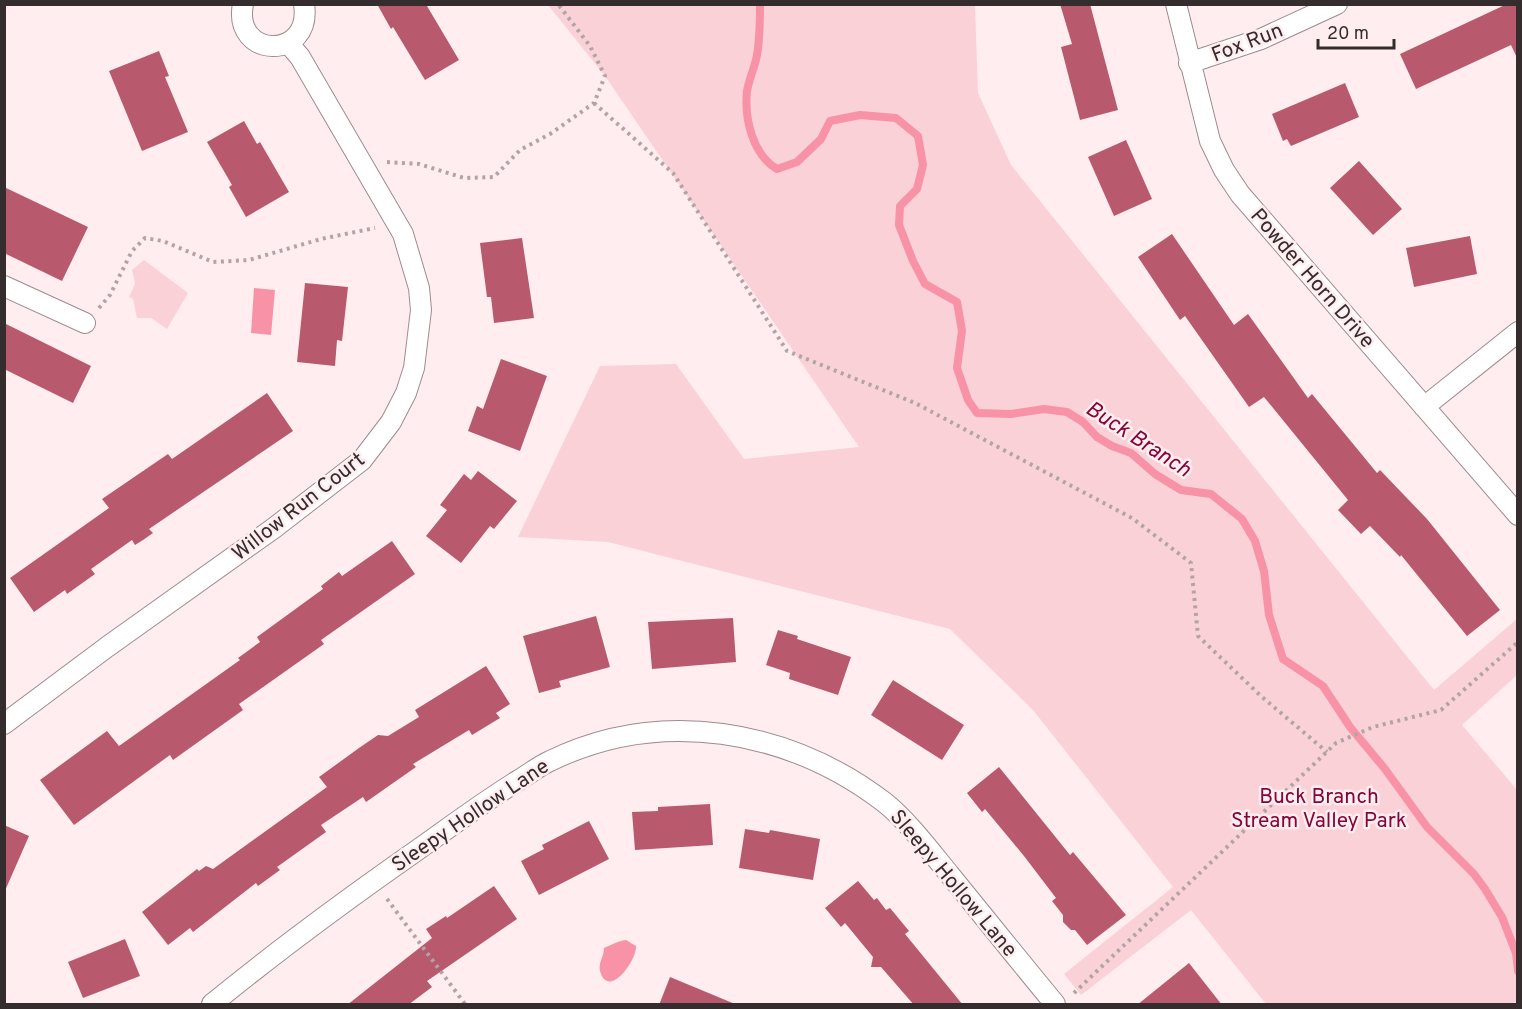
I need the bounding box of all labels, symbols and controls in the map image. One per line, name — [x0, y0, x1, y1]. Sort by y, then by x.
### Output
scale bar — [1318, 12, 1394, 50]
street label: Fox Run — [1208, 17, 1287, 69]
text: 20 m — [1327, 23, 1369, 46]
street label: Powder Horn Drive — [1244, 203, 1380, 355]
water label: Buck Branch — [1080, 396, 1195, 484]
street label: Willow Run Court — [227, 447, 371, 568]
street label: Sleepy Hollow Lane — [387, 753, 555, 879]
park label: Buck Branch Stream Valley Park — [1231, 784, 1407, 835]
street label: Sleepy Hollow Lane — [883, 805, 1022, 963]

